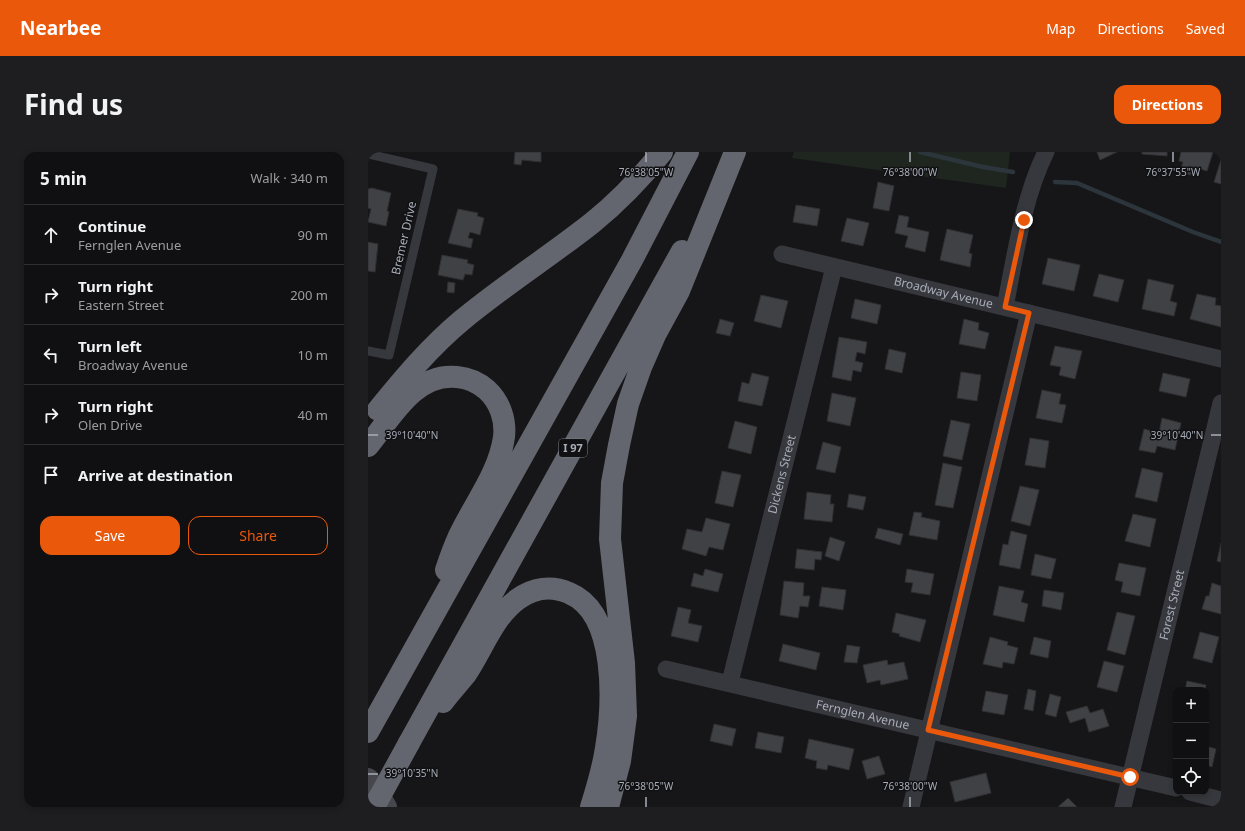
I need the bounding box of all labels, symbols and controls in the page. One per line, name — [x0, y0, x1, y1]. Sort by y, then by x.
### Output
text: Nearbee — [20, 15, 101, 41]
text: Map — [1046, 19, 1075, 38]
text: Directions — [1097, 19, 1164, 38]
text: Saved — [1186, 19, 1225, 38]
text: Find us — [24, 85, 123, 123]
button: Directions — [1114, 85, 1221, 124]
text: 76°38'05"W — [619, 165, 674, 179]
text: 76°38'00"W — [883, 165, 938, 179]
text: 76°37'55"W — [1146, 165, 1201, 179]
text: 5 min — [40, 167, 87, 190]
text: Walk · 340 m — [250, 169, 328, 187]
street label: Bremer Drive — [387, 199, 420, 276]
route end — [1015, 211, 1033, 229]
text: Continue — [78, 216, 146, 236]
icon: ahead — [40, 224, 62, 246]
text: 90 m — [298, 226, 328, 244]
text: Fernglen Avenue — [78, 236, 181, 254]
street label: Broadway Avenue — [892, 272, 995, 312]
text: Turn right — [78, 276, 153, 296]
icon: right — [40, 284, 62, 306]
text: 200 m — [290, 286, 328, 304]
text: Eastern Street — [78, 296, 164, 314]
text: Turn left — [78, 336, 142, 356]
icon: left — [40, 344, 62, 366]
text: 10 m — [298, 346, 328, 364]
text: Broadway Avenue — [78, 356, 188, 374]
text: Turn right — [78, 396, 153, 416]
icon: right — [40, 404, 62, 426]
text: 40 m — [298, 406, 328, 424]
text: Olen Drive — [78, 416, 142, 434]
text: 39°10'40"N — [386, 428, 438, 442]
text: 39°10'40"N — [1151, 428, 1203, 442]
street label: Dickens Street — [763, 432, 800, 516]
road number: I 97 — [559, 439, 587, 457]
icon: arrive — [40, 464, 62, 486]
text: Arrive at destination — [78, 465, 233, 485]
button: Save — [40, 516, 180, 555]
button: Share — [188, 516, 328, 555]
street label: Forest Street — [1155, 567, 1188, 642]
map controls — [1173, 687, 1209, 795]
button: + — [1173, 687, 1209, 723]
street label: Fernglen Avenue — [814, 695, 911, 734]
button: − — [1173, 723, 1209, 759]
button: locate — [1173, 759, 1209, 795]
text: 39°10'35"N — [386, 766, 438, 780]
route start — [1121, 768, 1139, 786]
text: 76°38'05"W — [619, 779, 674, 793]
text: 76°38'00"W — [883, 779, 938, 793]

